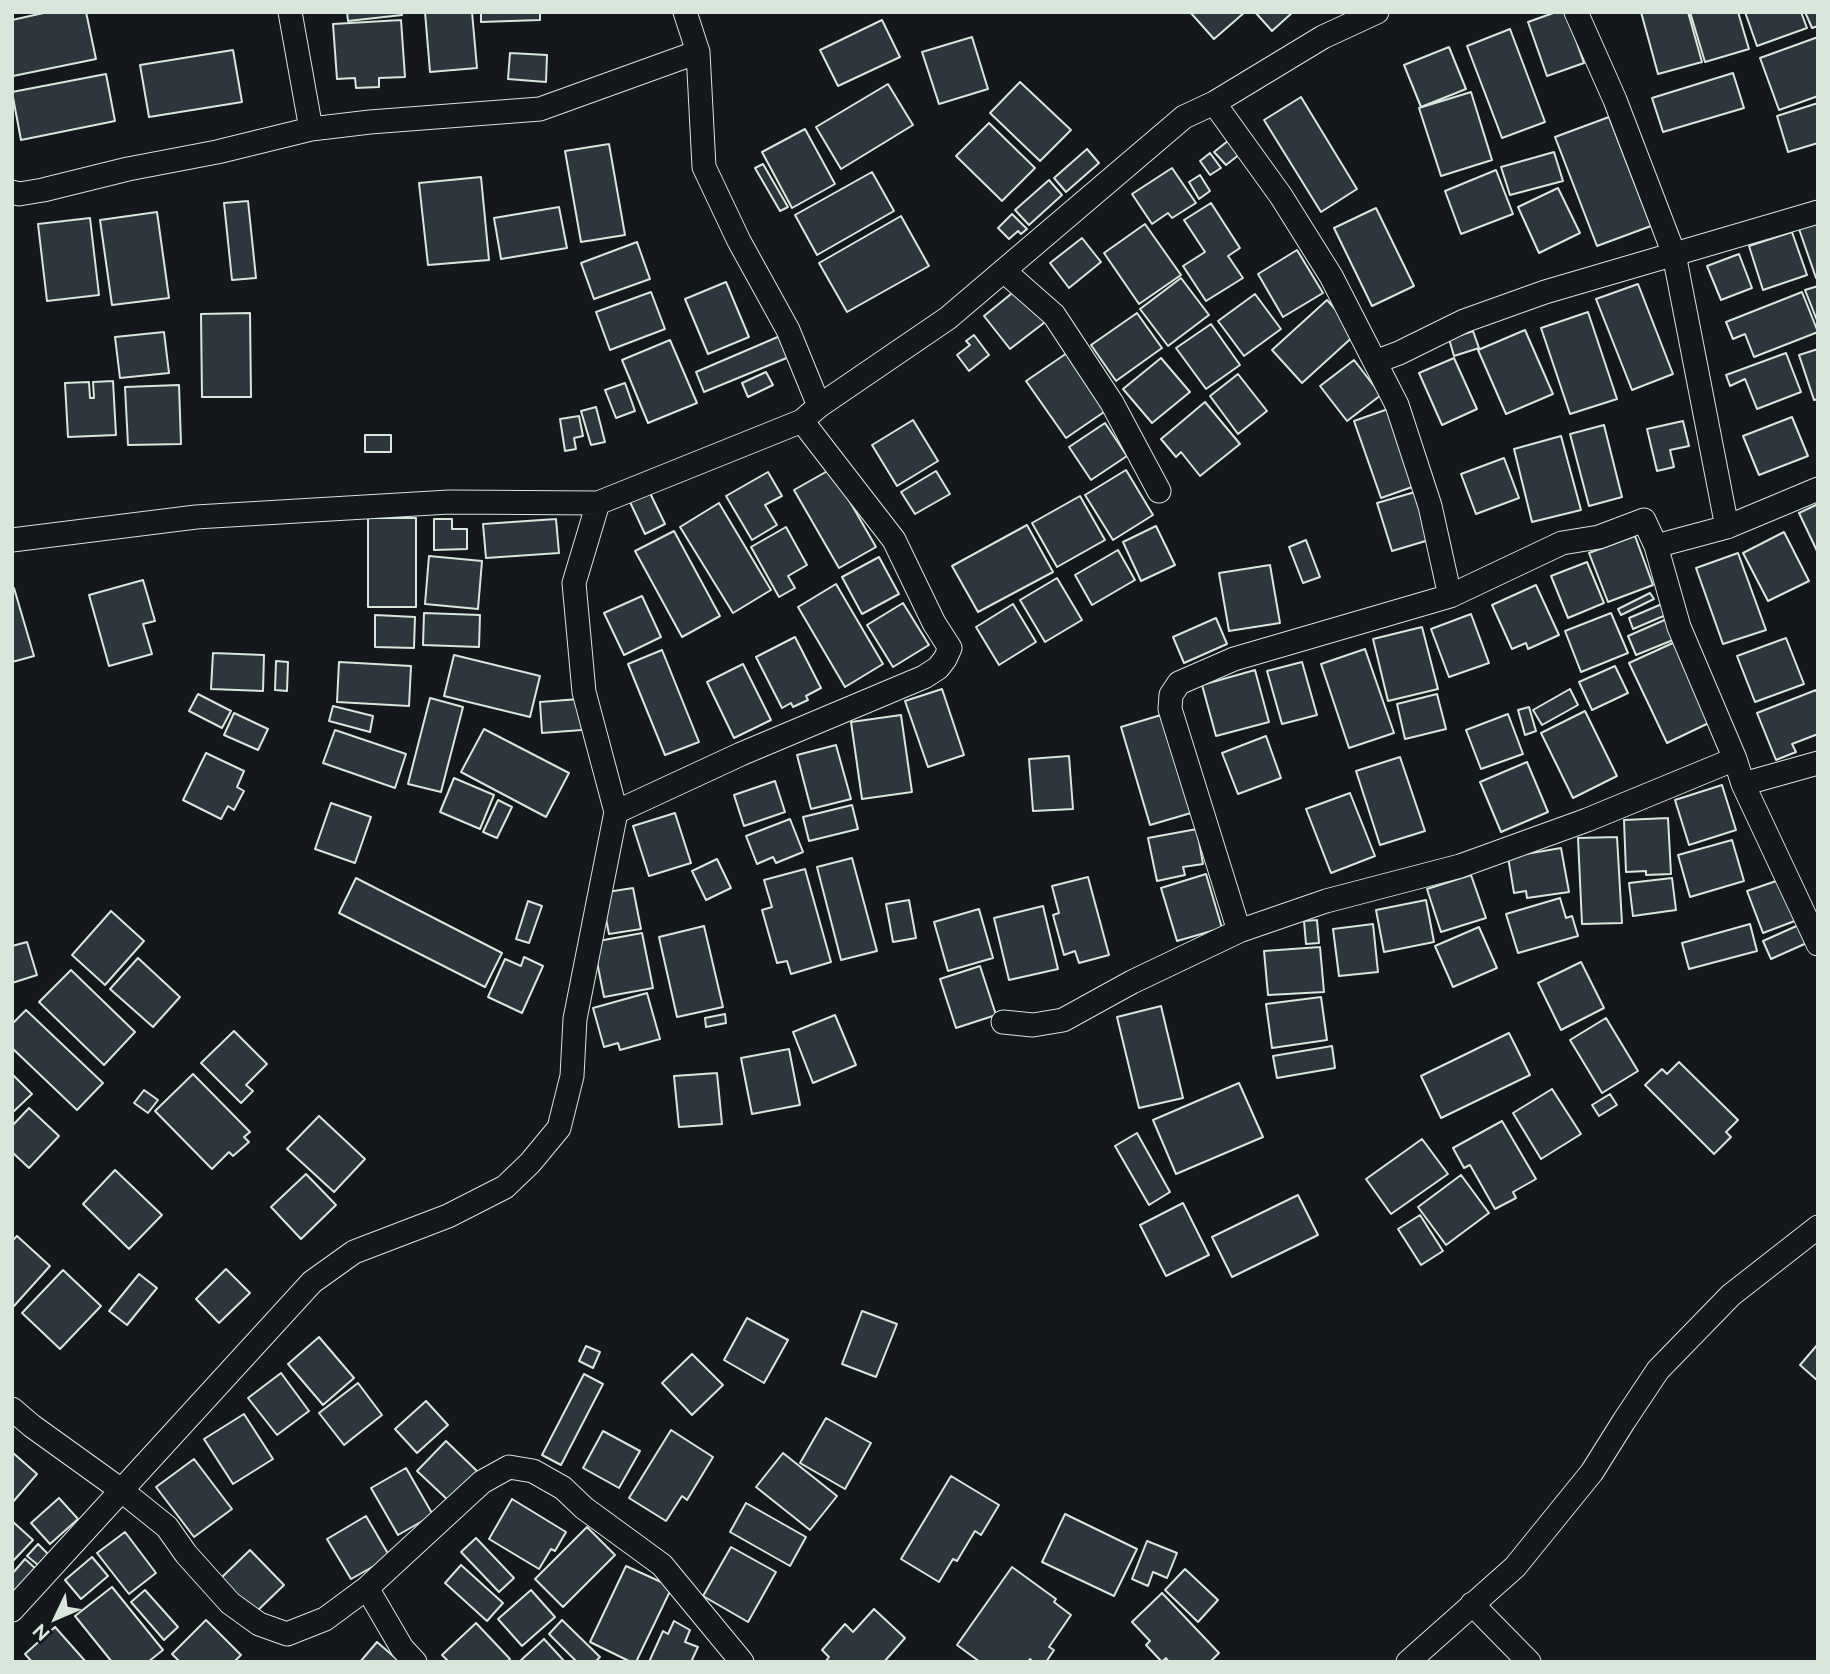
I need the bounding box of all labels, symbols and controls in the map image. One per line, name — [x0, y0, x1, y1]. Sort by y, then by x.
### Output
north arrow — [21, 1583, 91, 1653]
text: N — [28, 1620, 54, 1645]

